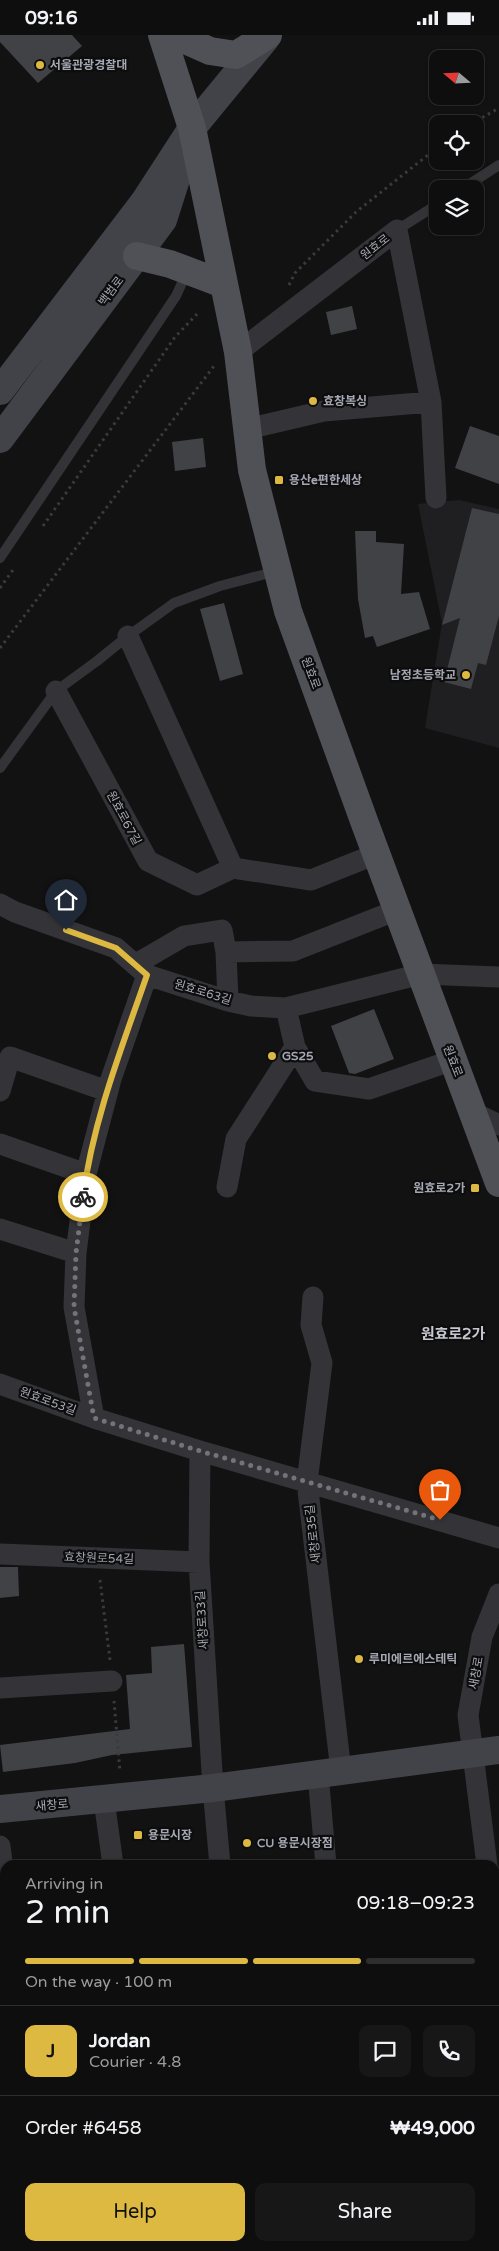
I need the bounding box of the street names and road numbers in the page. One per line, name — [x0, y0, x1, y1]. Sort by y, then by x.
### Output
street label: 원효로 — [358, 231, 392, 263]
street label: 백범로 — [95, 274, 127, 308]
street label: 원효로 — [299, 655, 323, 691]
street label: 원효로67길 — [104, 789, 144, 847]
street label: 원효로63길 — [173, 977, 233, 1007]
street label: 원효로 — [441, 1043, 465, 1079]
street label: 원효로53길 — [18, 1384, 78, 1418]
street label: 새창로35길 — [302, 1504, 324, 1564]
street label: 효창원로54길 — [64, 1550, 134, 1566]
street label: 새창로33길 — [193, 1590, 211, 1650]
street label: 새창로 — [466, 1655, 486, 1691]
street label: 새창로 — [35, 1797, 69, 1813]

